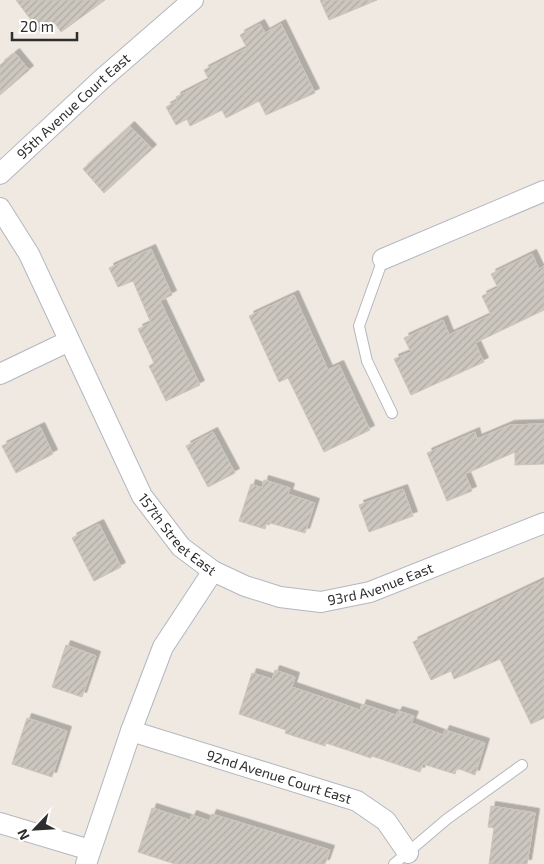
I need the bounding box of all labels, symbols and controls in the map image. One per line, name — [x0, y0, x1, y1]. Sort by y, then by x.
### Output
scale bar — [12, 10, 78, 42]
text: 20 m — [20, 17, 54, 35]
street label: 95th Avenue Court East — [13, 50, 133, 162]
street label: 157th Street East — [135, 490, 220, 578]
street label: 93rd Avenue East — [326, 559, 435, 608]
street label: 92nd Avenue Court East — [205, 746, 354, 807]
north arrow — [10, 804, 60, 854]
text: N — [13, 827, 33, 843]

